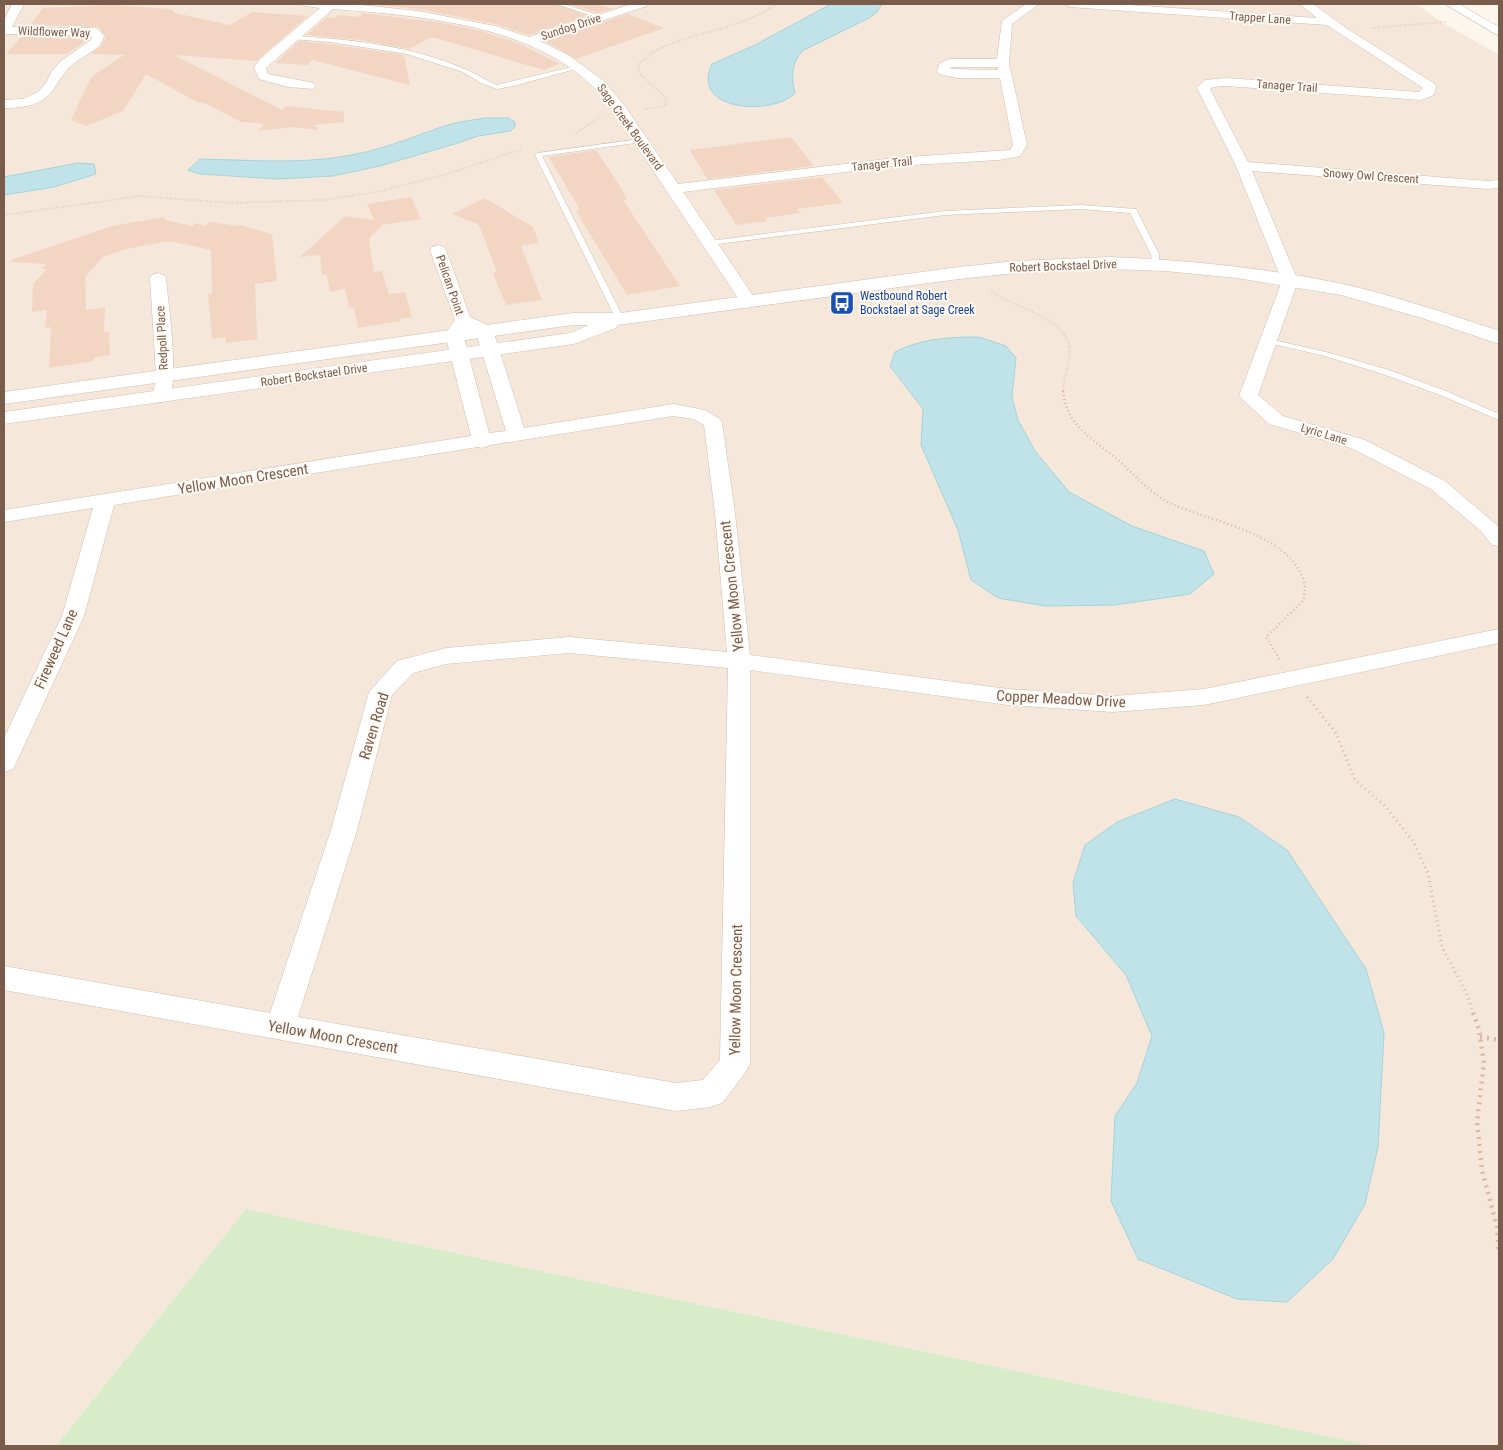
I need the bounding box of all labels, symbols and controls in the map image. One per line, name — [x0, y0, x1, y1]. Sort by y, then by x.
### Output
street label: Trapper Lane — [1229, 9, 1292, 27]
street label: Sundog Drive — [539, 11, 603, 43]
street label: Wildflower Way — [18, 24, 90, 40]
street label: Tanager Trail — [1256, 77, 1318, 95]
street label: Sage Creek Boulevard — [594, 81, 666, 173]
street label: Tanager Trail — [851, 154, 913, 174]
street label: Snowy Owl Crescent — [1323, 166, 1420, 186]
street label: Pelican Point — [433, 253, 467, 317]
street label: Robert Bockstael Drive — [1009, 257, 1117, 275]
place label: Westbound Robert Bockstael at Sage Creek — [860, 289, 975, 317]
bus stop icon: Westbound Robert Bockstael at Sage Creek — [829, 290, 855, 316]
street label: Redpoll Place — [153, 305, 171, 371]
street label: Robert Bockstael Drive — [260, 361, 369, 389]
street label: Lyric Lane — [1299, 420, 1349, 448]
street label: Yellow Moon Crescent — [177, 460, 309, 498]
street label: Yellow Moon Crescent — [716, 520, 748, 652]
street label: Fireweed Lane — [30, 606, 82, 692]
street label: Copper Meadow Drive — [996, 687, 1126, 711]
street label: Raven Road — [355, 690, 393, 762]
street label: Yellow Moon Crescent — [726, 924, 746, 1056]
street label: Yellow Moon Crescent — [267, 1017, 399, 1057]

